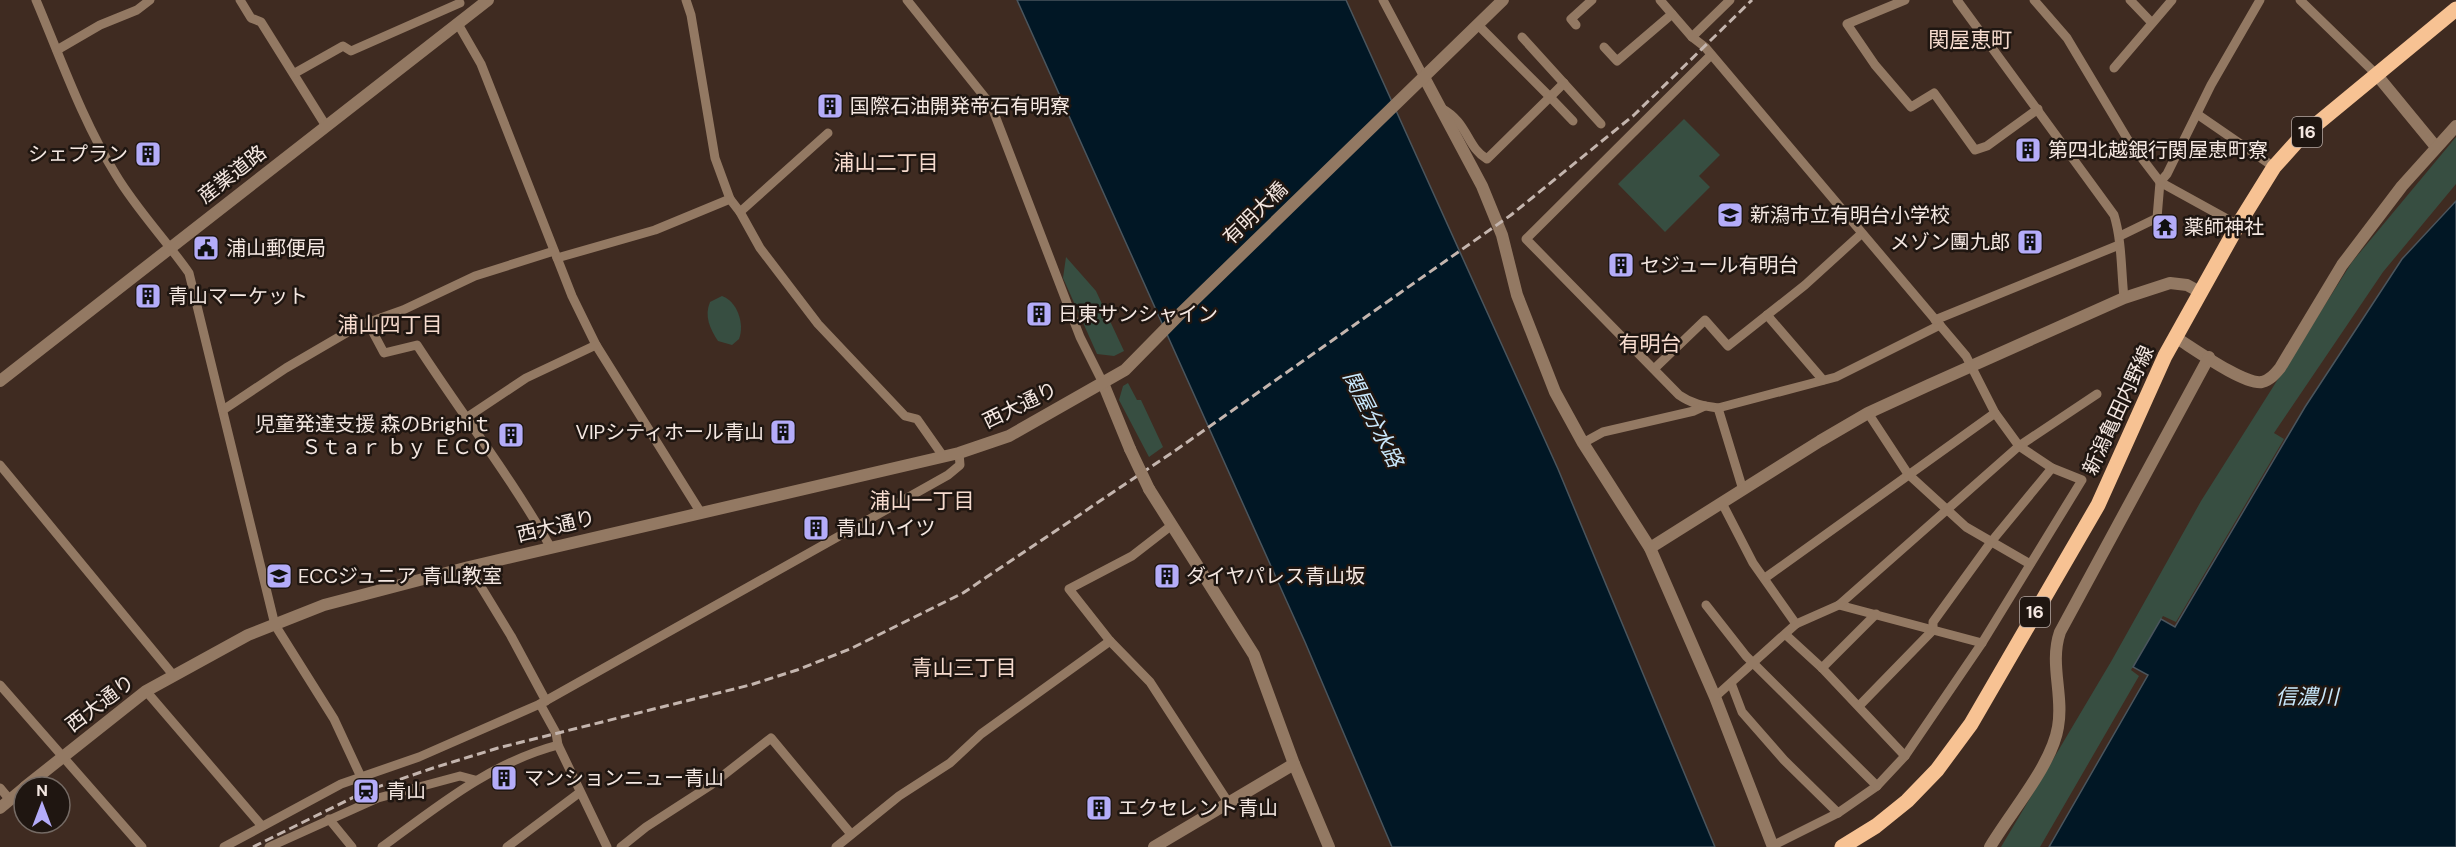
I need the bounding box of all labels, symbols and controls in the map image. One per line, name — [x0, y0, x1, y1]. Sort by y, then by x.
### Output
district label: 関屋恵町 — [1928, 26, 2012, 54]
building icon: 国際石油開発帝石有明寮 — [815, 91, 845, 121]
place label: 国際石油開発帝石有明寮 — [850, 93, 1070, 119]
road number: 16 — [2292, 117, 2322, 147]
building icon: 第四北越銀行関屋恵町寮 — [2013, 135, 2043, 165]
place label: 第四北越銀行関屋恵町寮 — [2048, 137, 2268, 163]
building icon: シェプラン — [133, 139, 163, 169]
street label: 産業道路 — [192, 139, 272, 209]
place label: シェプラン — [28, 141, 128, 167]
district label: 浦山二丁目 — [834, 149, 939, 177]
street label: 有明大橋 — [1217, 176, 1293, 250]
school or university icon: 新潟市立有明台小学校 — [1715, 200, 1745, 230]
place label: 新潟市立有明台小学校 — [1750, 202, 1950, 228]
temple icon: 薬師神社 — [2150, 212, 2180, 242]
place label: 薬師神社 — [2184, 214, 2264, 240]
building icon: メゾン團九郎 — [2015, 227, 2045, 257]
place label: メゾン團九郎 — [1890, 229, 2010, 255]
public building icon: 浦山郵便局 — [191, 233, 221, 263]
place label: 浦山郵便局 — [226, 235, 326, 261]
building icon: セジュール有明台 — [1606, 250, 1636, 280]
place label: セジュール有明台 — [1640, 252, 1799, 278]
building icon: 青山マーケット — [133, 281, 163, 311]
place label: 青山マーケット — [168, 283, 308, 309]
building icon: 日東サンシャイン — [1024, 299, 1054, 329]
place label: 日東サンシャイン — [1058, 301, 1218, 327]
district label: 浦山四丁目 — [338, 311, 443, 339]
district label: 有明台 — [1619, 330, 1682, 358]
street label: 新潟亀田内野線 — [2077, 341, 2159, 479]
water label: 関屋分水路 — [1337, 366, 1410, 474]
street label: 西大通り — [978, 376, 1062, 434]
place label: 児童発達支援 森のBrighiｔ Ｓｔａｒ ｂｙ ＥＣＯ — [255, 411, 492, 460]
building icon: VIPシティホール青山 — [768, 417, 798, 447]
place label: VIPシティホール青山 — [576, 419, 764, 445]
building icon: 児童発達支援 森のBrighiｔ Ｓｔａｒ ｂｙ ＥＣＯ — [496, 420, 526, 450]
district label: 浦山一丁目 — [870, 487, 975, 515]
street label: 西大通り — [514, 504, 598, 548]
building icon: 青山ハイツ — [801, 513, 831, 543]
place label: 青山ハイツ — [836, 515, 936, 541]
school or university icon: ECCジュニア 青山教室 — [264, 561, 294, 591]
building icon: ダイヤパレス青山坂 — [1152, 561, 1182, 591]
place label: ECCジュニア 青山教室 — [298, 563, 502, 589]
place label: ダイヤパレス青山坂 — [1186, 563, 1365, 589]
road number: 16 — [2020, 597, 2050, 627]
district label: 青山三丁目 — [912, 654, 1017, 682]
street label: 西大通り — [60, 669, 140, 737]
water label: 信濃川 — [2276, 683, 2340, 711]
building icon: マンションニュー青山 — [489, 763, 519, 793]
place label: マンションニュー青山 — [524, 765, 724, 791]
north arrow — [12, 775, 72, 835]
station icon: 青山 — [351, 776, 381, 806]
place label: 青山 — [386, 778, 426, 804]
text: N — [36, 780, 48, 801]
building icon: エクセレント青山 — [1084, 793, 1114, 823]
place label: エクセレント青山 — [1118, 795, 1278, 821]

